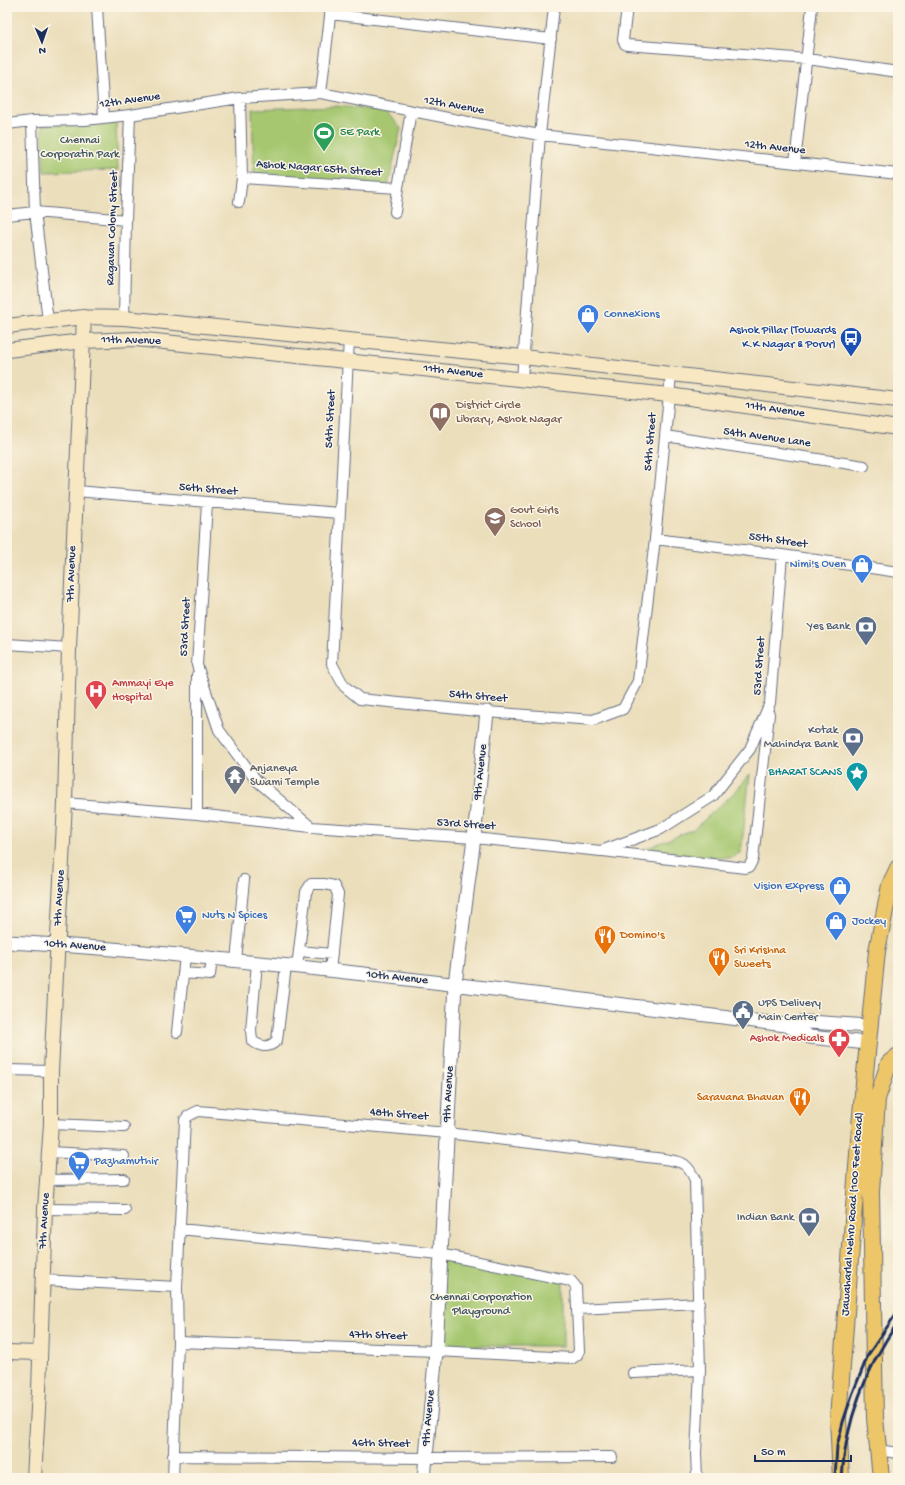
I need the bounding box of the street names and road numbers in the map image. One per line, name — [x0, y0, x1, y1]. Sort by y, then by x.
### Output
street label: 12th Avenue — [98, 90, 162, 112]
street label: 12th Avenue — [422, 94, 486, 118]
street label: 12th Avenue — [743, 138, 807, 158]
street label: Ashok Nagar 65th Street — [256, 158, 383, 180]
street label: Ragavan Colony Street — [104, 169, 122, 286]
street label: 11th Avenue — [100, 333, 162, 349]
street label: 11th Avenue — [421, 362, 484, 382]
street label: 54th Street — [322, 388, 340, 448]
street label: 11th Avenue — [743, 399, 806, 421]
street label: 54th Street — [641, 411, 661, 472]
street label: 54th Avenue Lane — [722, 425, 812, 451]
street label: 56th Street — [178, 480, 239, 500]
street label: 55th Street — [748, 530, 809, 552]
street label: 7th Avenue — [64, 545, 80, 603]
street label: 53rd Street — [177, 596, 195, 657]
street label: 53rd Street — [751, 635, 769, 696]
street label: 54th Street — [448, 687, 509, 707]
street label: 9th Avenue — [471, 742, 491, 802]
street label: 53rd Street — [436, 816, 497, 834]
street label: 7th Avenue — [51, 869, 69, 928]
street label: 10th Avenue — [43, 937, 107, 955]
street label: 10th Avenue — [364, 968, 429, 988]
street label: 9th Avenue — [440, 1065, 458, 1123]
street label: 48th Street — [369, 1105, 430, 1125]
street label: Jawaharlal Nehru Road (100 Feet Road) — [839, 1112, 867, 1316]
street label: 7th Avenue — [36, 1192, 54, 1251]
street label: 47th Street — [349, 1328, 408, 1344]
street label: 9th Avenue — [419, 1389, 438, 1448]
street label: 46th Street — [352, 1436, 411, 1452]

